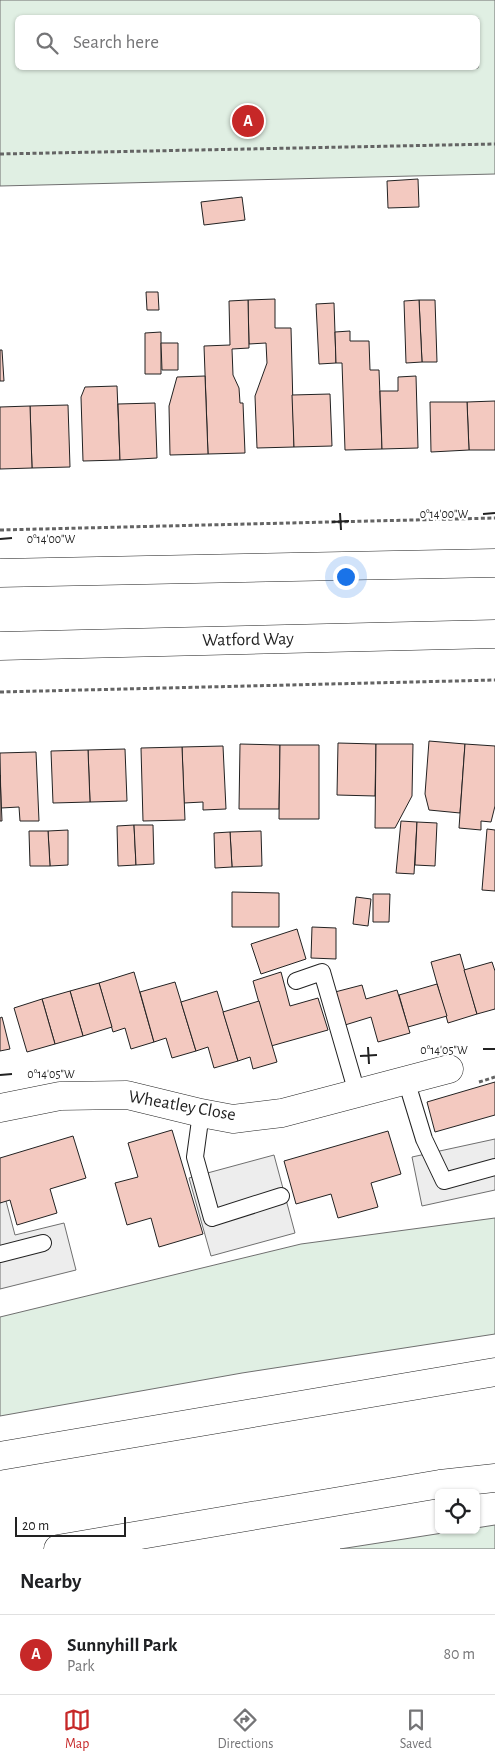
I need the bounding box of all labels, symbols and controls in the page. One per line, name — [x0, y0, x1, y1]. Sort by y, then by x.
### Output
search box — [15, 15, 480, 70]
icon: search — [33, 29, 61, 57]
text: Search here — [73, 33, 159, 52]
pin: A — [232, 102, 264, 140]
text: 0°14'00"W — [420, 508, 469, 520]
text: 0°14'00"W — [27, 533, 76, 545]
your location — [333, 564, 359, 590]
street label: Watford Way — [202, 630, 294, 650]
text: 0°14'05"W — [420, 1044, 468, 1056]
text: 0°14'05"W — [27, 1068, 75, 1080]
street label: Wheatley Close — [127, 1088, 237, 1124]
map controls — [435, 1489, 480, 1534]
button: locate — [435, 1489, 480, 1534]
scale bar — [15, 1514, 126, 1537]
text: 20 m — [22, 1519, 49, 1533]
text: Nearby — [20, 1571, 81, 1592]
text: Sunnyhill Park — [67, 1636, 177, 1655]
text: A — [31, 1646, 41, 1662]
text: 80 m — [444, 1646, 475, 1662]
text: Park — [67, 1658, 95, 1674]
tab: Map — [63, 1706, 91, 1753]
tab: Directions — [218, 1706, 273, 1753]
tab: Saved — [400, 1706, 432, 1753]

